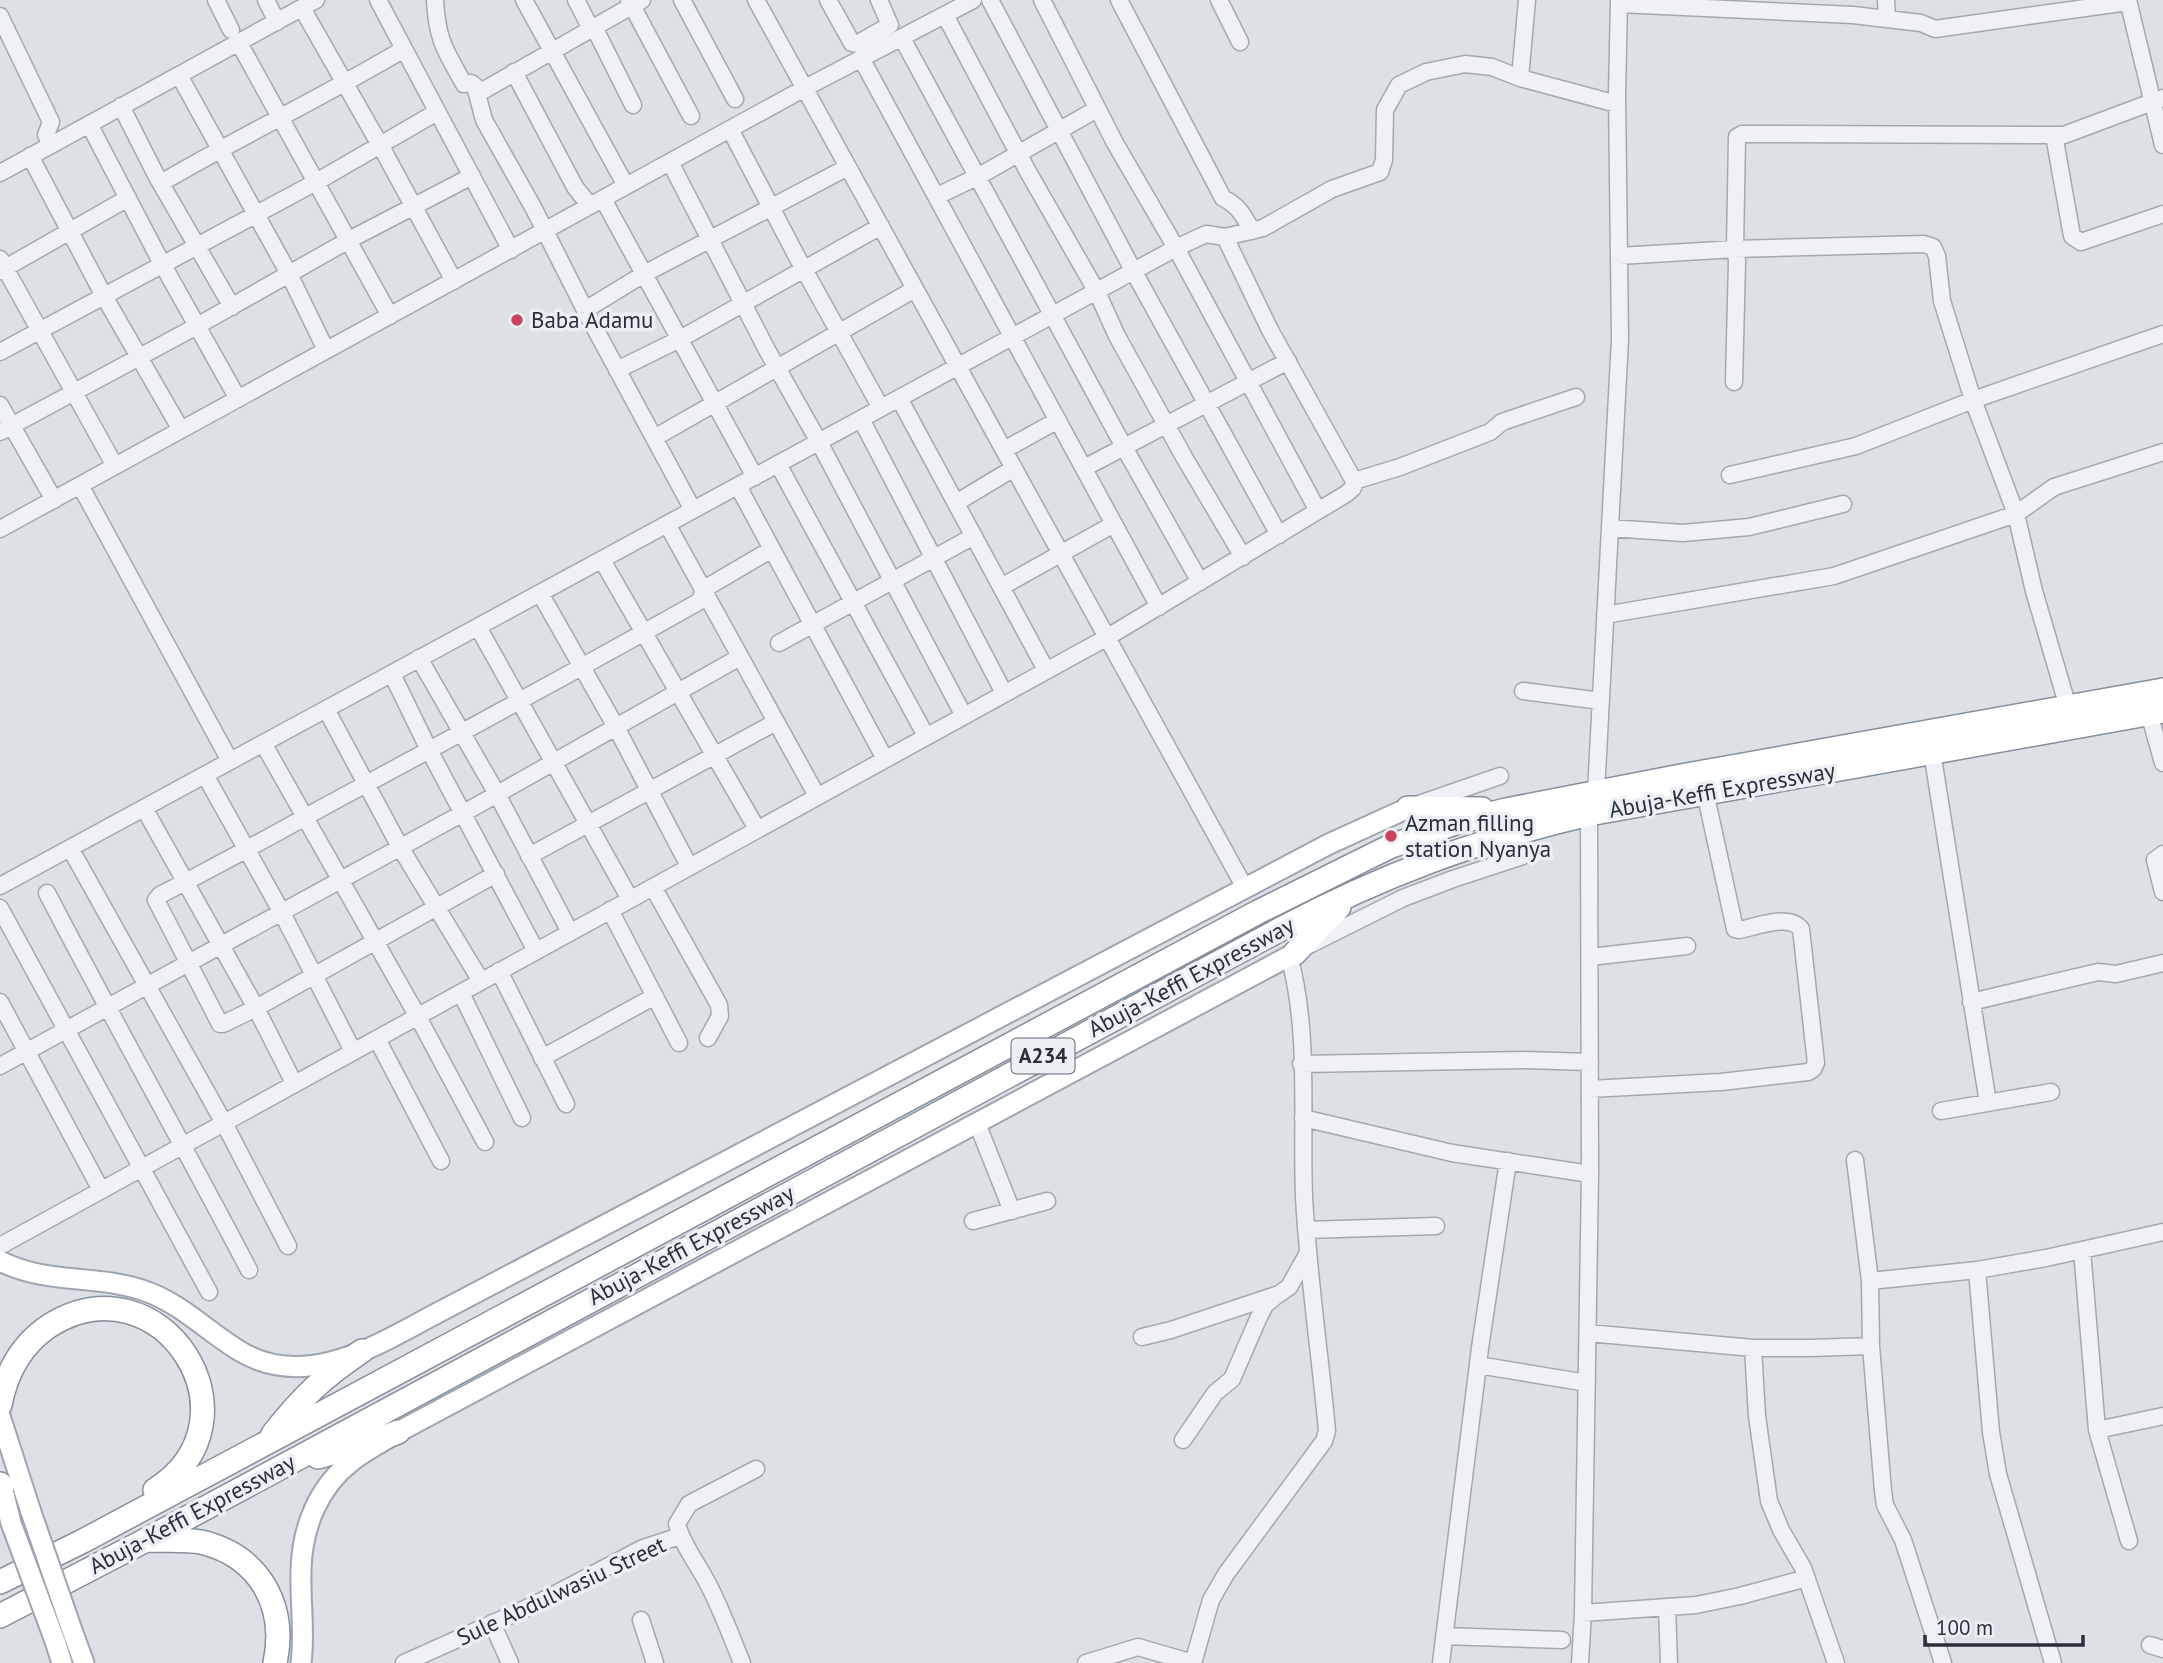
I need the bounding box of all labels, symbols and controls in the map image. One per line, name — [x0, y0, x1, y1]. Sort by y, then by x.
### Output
place label: Baba Adamu — [531, 305, 653, 334]
marker: Baba Adamu — [509, 312, 525, 328]
street label: Abuja-Keffi Expressway — [1607, 755, 1838, 824]
place label: Azman filling station Nyanya — [1405, 808, 1551, 863]
marker: Azman filling station Nyanya — [1383, 828, 1399, 844]
street label: Abuja-Keffi Expressway — [1083, 910, 1299, 1043]
road number: A234 — [1012, 1038, 1074, 1074]
street label: Abuja-Keffi Expressway — [583, 1178, 799, 1311]
street label: Abuja-Keffi Expressway — [84, 1447, 300, 1580]
street label: Sule Abdulwasiu Street — [452, 1529, 670, 1652]
scale bar — [1925, 1604, 2082, 1648]
text: 100 m — [1936, 1614, 1993, 1641]

